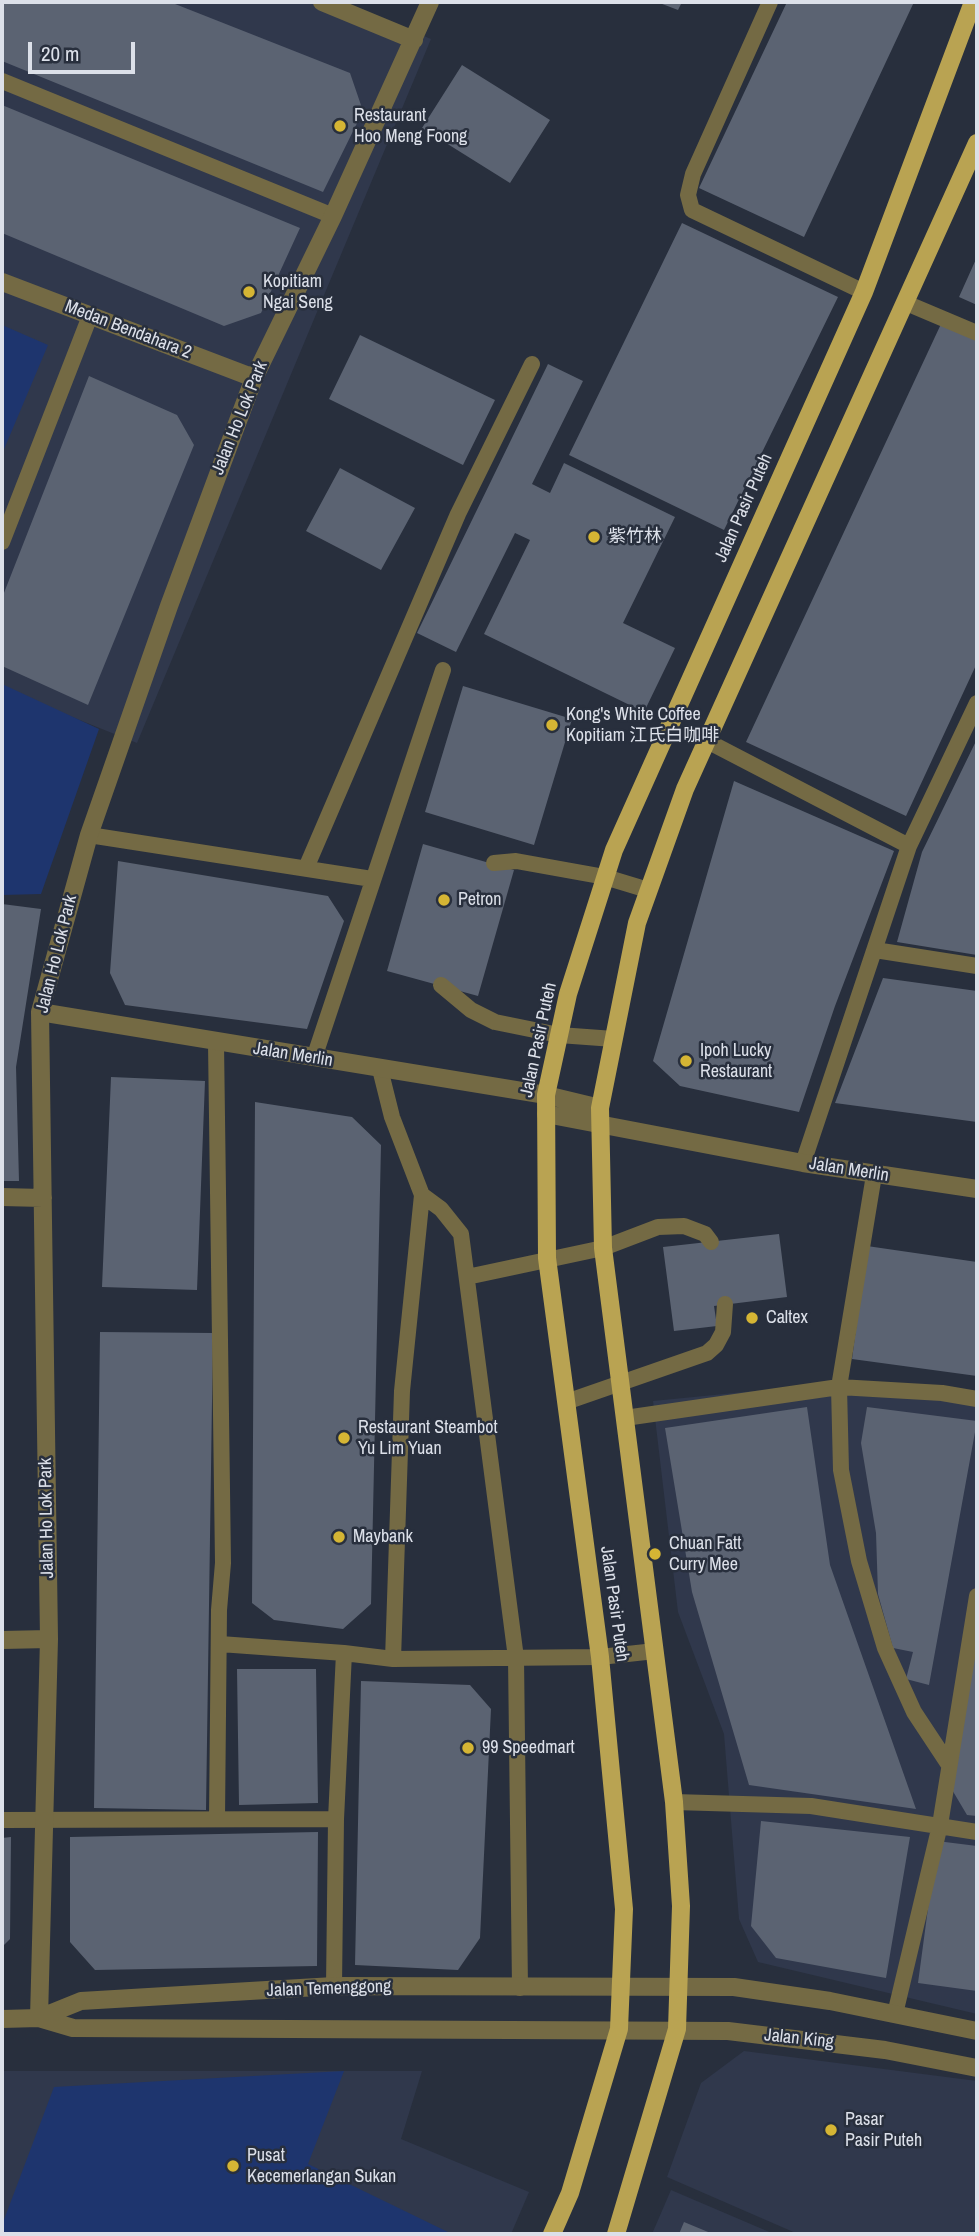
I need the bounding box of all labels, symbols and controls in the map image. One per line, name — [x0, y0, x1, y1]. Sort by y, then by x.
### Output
scale bar — [32, 28, 138, 72]
text: 20 m — [41, 39, 79, 68]
place label: Restaurant Hoo Meng Foong — [354, 105, 467, 148]
marker: Restaurant Hoo Meng Foong — [332, 118, 348, 134]
place label: Kopitiam Ngai Seng — [263, 271, 333, 314]
marker: Kopitiam Ngai Seng — [241, 284, 257, 300]
street label: Medan Bendahara 2 — [62, 296, 194, 364]
street label: Jalan Ho Lok Park — [207, 358, 273, 478]
street label: Jalan Pasir Puteh — [710, 450, 778, 566]
place label: 紫竹林 — [608, 526, 662, 548]
marker: 紫竹林 — [586, 529, 602, 545]
place label: Kong's White Coffee Kopitiam 江氏白咖啡 — [566, 704, 719, 746]
marker: Kong's White Coffee Kopitiam 江氏白咖啡 — [544, 717, 560, 733]
place label: Petron — [458, 889, 501, 911]
marker: Petron — [436, 892, 452, 908]
street label: Jalan Ho Lok Park — [32, 893, 82, 1015]
street label: Jalan Pasir Puteh — [516, 981, 562, 1099]
street label: Jalan Merlin — [252, 1038, 334, 1072]
place label: Ipoh Lucky Restaurant — [700, 1040, 772, 1082]
marker: Ipoh Lucky Restaurant — [678, 1053, 694, 1069]
street label: Jalan Merlin — [808, 1153, 890, 1187]
place label: Caltex — [766, 1307, 808, 1329]
marker: Caltex — [744, 1310, 760, 1326]
place label: Restaurant Steambot Yu Lim Yuan — [358, 1417, 497, 1460]
marker: Restaurant Steambot Yu Lim Yuan — [336, 1430, 352, 1446]
street label: Jalan Ho Lok Park — [35, 1458, 59, 1578]
place label: Maybank — [353, 1526, 413, 1548]
marker: Maybank — [331, 1529, 347, 1545]
place label: Chuan Fatt Curry Mee — [669, 1533, 741, 1576]
street label: Jalan Pasir Puteh — [595, 1545, 633, 1663]
marker: Chuan Fatt Curry Mee — [647, 1546, 663, 1562]
place label: 99 Speedmart — [482, 1737, 575, 1759]
marker: 99 Speedmart — [460, 1740, 476, 1756]
street label: Jalan Temenggong — [266, 1976, 392, 2002]
street label: Jalan King — [763, 2025, 835, 2053]
place label: Pasar Pasir Puteh — [845, 2109, 922, 2152]
marker: Pasar Pasir Puteh — [823, 2122, 839, 2138]
place label: Pusat Kecemerlangan Sukan — [247, 2145, 396, 2188]
marker: Pusat Kecemerlangan Sukan — [225, 2158, 241, 2174]

